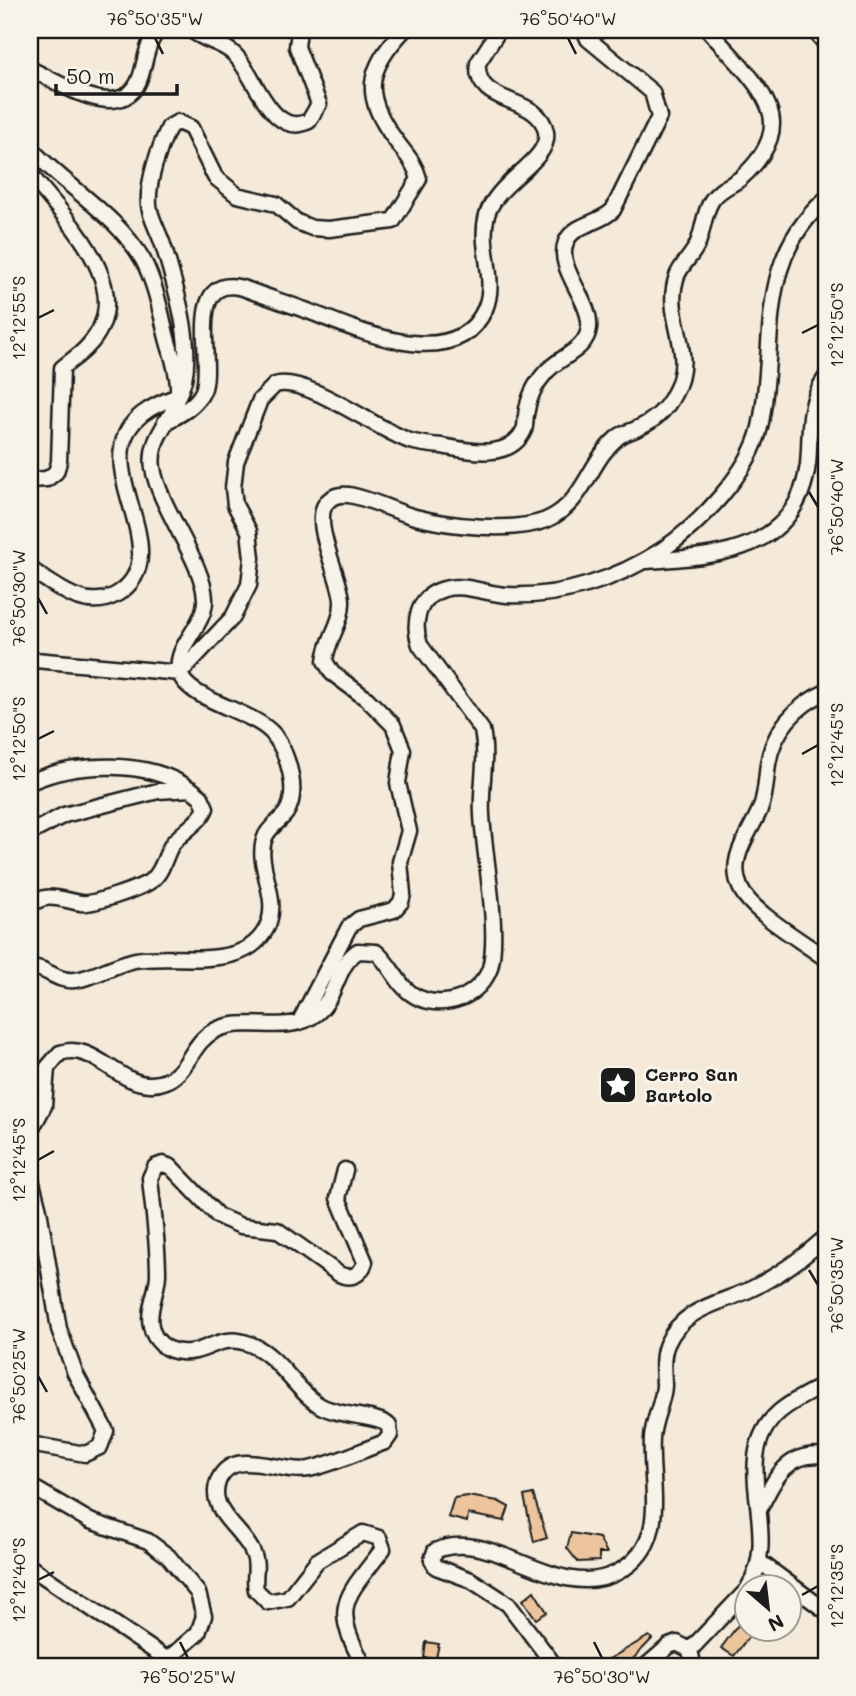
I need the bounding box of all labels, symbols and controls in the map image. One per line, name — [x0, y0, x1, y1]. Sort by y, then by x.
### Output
text: 76°50'35"W — [107, 6, 203, 30]
text: 76°50'40"W — [519, 6, 617, 30]
scale bar — [56, 52, 177, 96]
text: 50 m — [66, 62, 115, 89]
text: 12°12'55"S — [6, 276, 30, 360]
text: 12°12'50"S — [824, 282, 848, 368]
text: 76°50'40"W — [824, 458, 848, 556]
text: 76°50'30"W — [6, 549, 30, 647]
text: 12°12'50"S — [6, 696, 30, 782]
text: 12°12'45"S — [824, 703, 848, 787]
place label: Cerro San Bartolo — [645, 1062, 738, 1107]
place icon: Cerro San Bartolo — [597, 1064, 639, 1106]
text: 12°12'45"S — [6, 1118, 30, 1202]
text: 76°50'35"W — [824, 1237, 848, 1333]
text: 76°50'25"W — [6, 1328, 30, 1424]
text: 12°12'40"S — [6, 1537, 30, 1623]
text: 12°12'35"S — [824, 1544, 848, 1628]
north arrow — [734, 1574, 804, 1644]
text: N — [764, 1609, 788, 1638]
text: 76°50'25"W — [140, 1664, 236, 1688]
text: 76°50'30"W — [553, 1664, 651, 1688]

